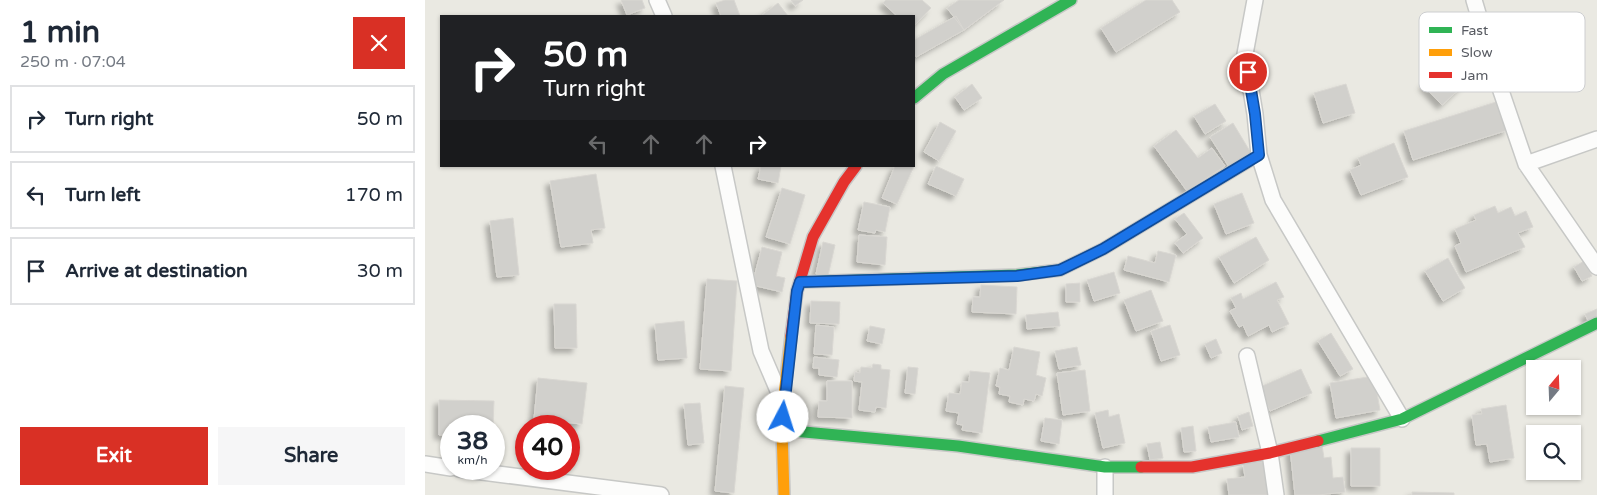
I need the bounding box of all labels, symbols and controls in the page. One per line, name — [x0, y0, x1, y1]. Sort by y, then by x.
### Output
legend — [1419, 12, 1585, 92]
text: 1 min — [20, 14, 100, 51]
button: close — [353, 17, 405, 69]
text: Fast — [1461, 22, 1489, 39]
text: 50 m — [543, 34, 628, 76]
icon: right — [460, 35, 525, 100]
text: Slow — [1461, 44, 1493, 61]
pin — [1227, 51, 1269, 93]
text: 250 m · 07:04 — [20, 52, 126, 72]
icon: arrive — [1234, 58, 1262, 86]
text: Jam — [1461, 67, 1488, 84]
text: Turn right — [543, 76, 645, 102]
icon: right — [22, 105, 50, 133]
text: Turn right — [65, 108, 153, 130]
text: 50 m — [357, 108, 403, 130]
icon: left — [584, 130, 612, 158]
icon: ahead — [637, 130, 665, 158]
icon: ahead — [690, 130, 718, 158]
icon: right — [743, 130, 771, 158]
icon: left — [22, 181, 50, 209]
text: Turn left — [65, 184, 141, 206]
text: 170 m — [345, 184, 403, 206]
icon: arrive — [22, 257, 50, 285]
text: Arrive at destination — [65, 260, 248, 282]
text: 30 m — [357, 260, 403, 282]
north arrow — [1526, 360, 1581, 415]
map controls — [1526, 360, 1581, 480]
position arrow — [756, 390, 808, 442]
speed limit sign: 40 — [515, 415, 580, 480]
button: search — [1526, 425, 1581, 480]
text: 38 — [457, 426, 488, 456]
button: Exit — [20, 427, 208, 485]
button: Share — [218, 427, 405, 485]
text: km/h — [457, 453, 488, 467]

